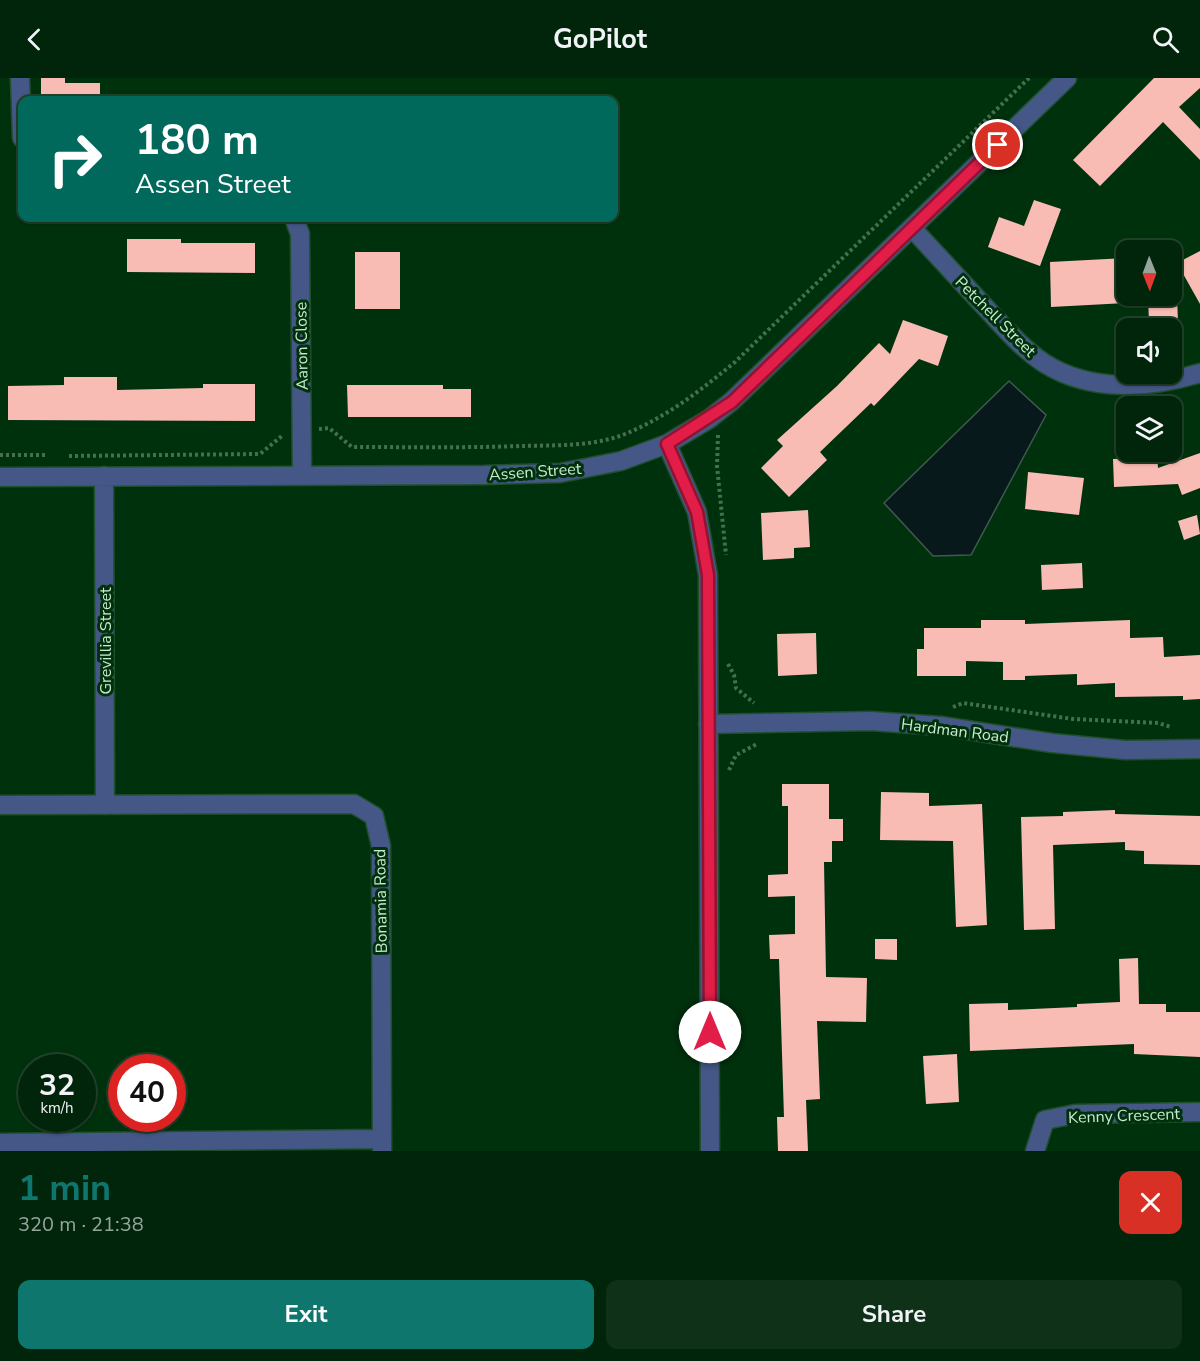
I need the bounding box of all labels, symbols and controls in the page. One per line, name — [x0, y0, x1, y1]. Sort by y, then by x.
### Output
text: GoPilot — [553, 21, 647, 58]
icon: back — [18, 23, 51, 56]
icon: search — [1149, 23, 1182, 56]
text: 180 m — [135, 112, 259, 169]
pin — [972, 119, 1023, 170]
icon: right — [36, 120, 114, 198]
icon: arrive — [981, 128, 1014, 161]
text: Assen Street — [135, 166, 291, 203]
north arrow — [1116, 240, 1182, 306]
map controls — [1116, 240, 1182, 462]
street label: Petchell Street — [950, 271, 1041, 362]
street label: Aaron Close — [290, 302, 314, 390]
button: sound — [1116, 318, 1182, 384]
button: layers — [1116, 396, 1182, 462]
street label: Assen Street — [488, 458, 582, 486]
street label: Grevillia Street — [95, 587, 117, 695]
street label: Hardman Road — [900, 713, 1010, 749]
street label: Bonamia Road — [369, 849, 393, 953]
position arrow — [678, 1000, 742, 1064]
speed limit sign: 40 — [108, 1054, 186, 1132]
text: 32 — [39, 1065, 75, 1106]
text: km/h — [40, 1098, 74, 1118]
street label: Kenny Crescent — [1068, 1103, 1181, 1129]
text: 1 min — [18, 1164, 111, 1213]
button: close — [1119, 1171, 1182, 1234]
text: 320 m · 21:38 — [18, 1211, 144, 1238]
button: Exit — [18, 1280, 594, 1349]
button: Share — [606, 1280, 1182, 1349]

